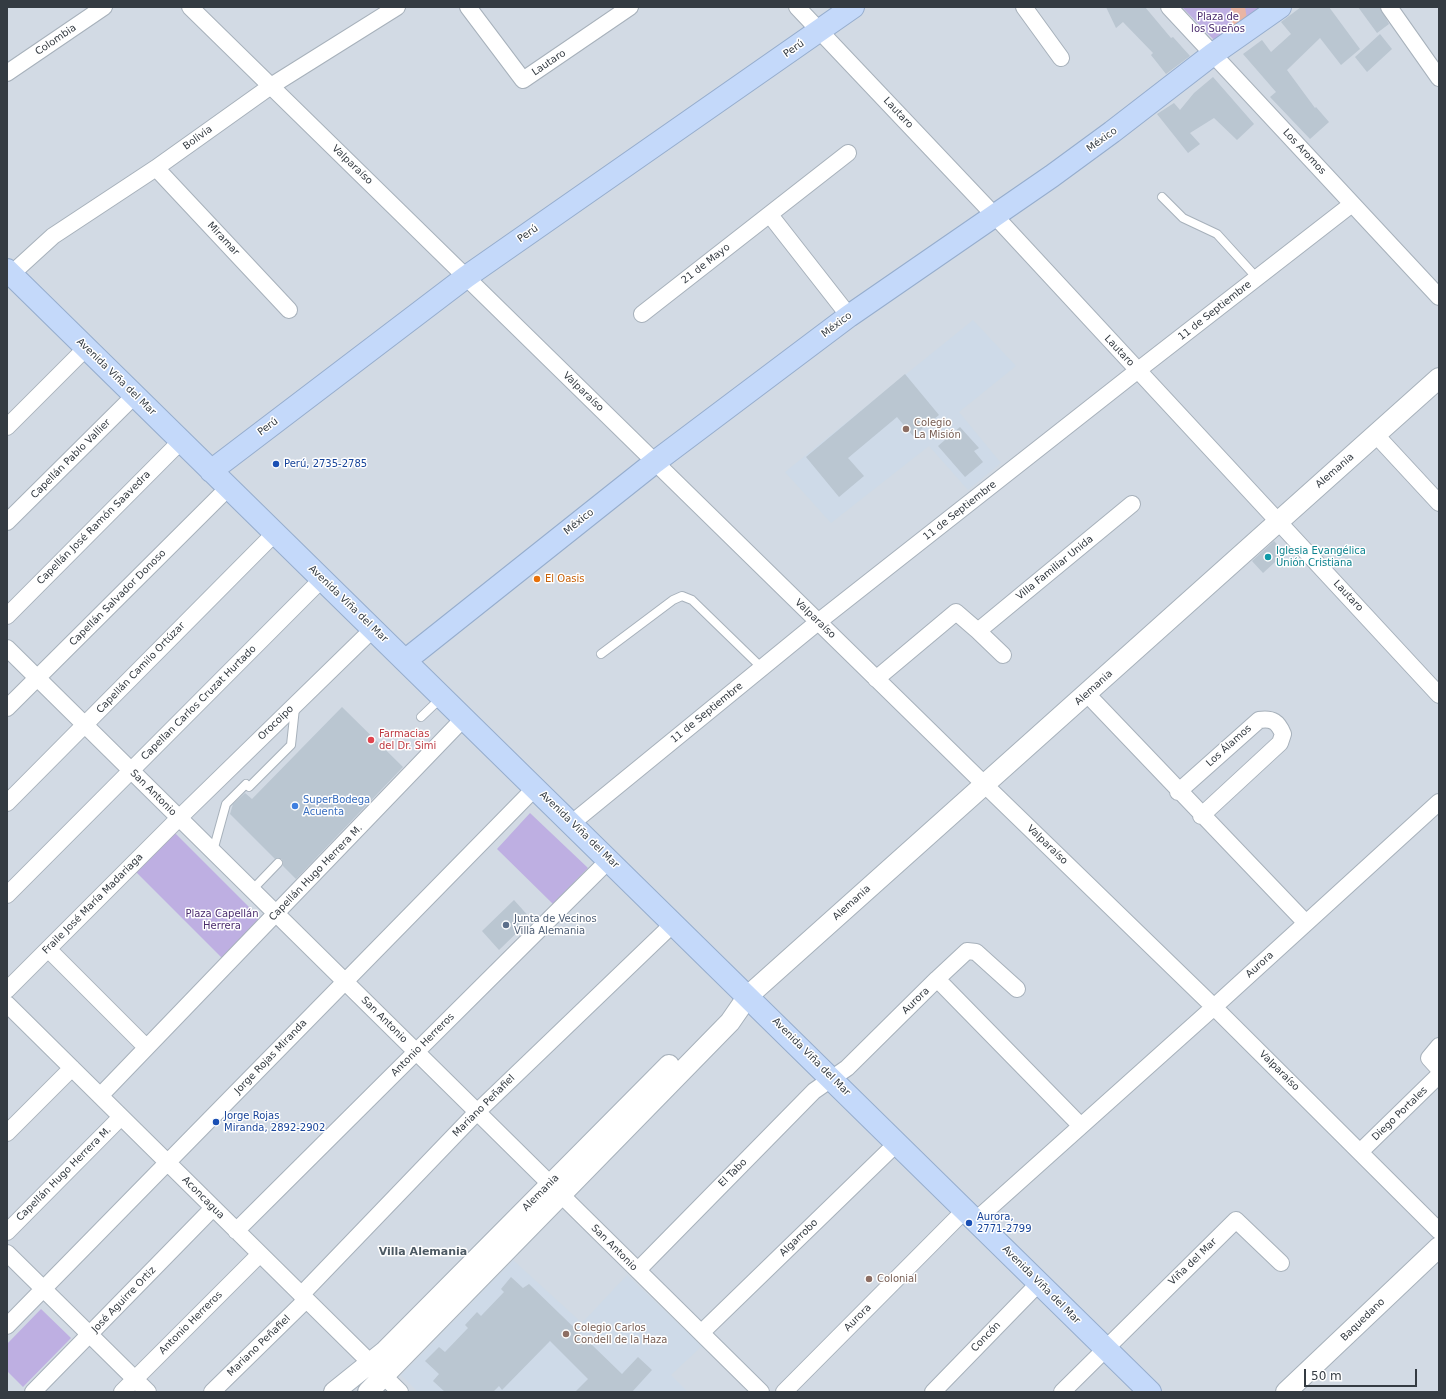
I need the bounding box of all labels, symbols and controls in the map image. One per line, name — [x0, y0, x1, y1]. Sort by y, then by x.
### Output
park label: Plaza de los Sueños — [1191, 11, 1245, 34]
street label: Colombia — [33, 22, 79, 58]
street label: Perú — [781, 38, 807, 60]
street label: Lautaro — [530, 47, 568, 79]
street label: Lautaro — [881, 95, 915, 131]
street label: Bolivia — [181, 123, 215, 153]
street label: México — [1084, 125, 1120, 155]
street label: Los Aromos — [1280, 127, 1328, 177]
street label: Valparaíso — [329, 143, 375, 187]
street label: Miramar — [204, 220, 242, 258]
street label: Perú — [515, 223, 541, 245]
street label: 21 de Mayo — [679, 241, 733, 287]
street label: 11 de Septiembre — [1176, 279, 1254, 343]
street label: México — [819, 310, 855, 340]
street label: Lautaro — [1102, 333, 1136, 369]
street label: Avenida Viña del Mar — [74, 336, 158, 418]
street label: Valparaíso — [560, 370, 606, 414]
street label: Perú — [255, 416, 281, 438]
street label: Capellán Pablo Vallier — [29, 417, 113, 501]
place label: Colegio La Misión — [914, 417, 961, 440]
marker: Colegio La Misión — [901, 424, 911, 434]
street label: Alemania — [1313, 451, 1357, 491]
place label: Perú, 2735-2785 — [284, 458, 367, 470]
marker: Perú, 2735-2785 — [271, 459, 281, 469]
street label: Capellán José Ramón Saavedra — [35, 469, 153, 587]
street label: 11 de Septiembre — [921, 479, 999, 543]
street label: México — [562, 506, 596, 538]
street label: Villa Familiar Unida — [1014, 533, 1096, 603]
place label: Iglesia Evangélica Unión Cristiana — [1276, 545, 1366, 568]
street label: Capellán Salvador Donoso — [67, 547, 169, 649]
marker: Iglesia Evangélica Unión Cristiana — [1263, 552, 1273, 562]
street label: Avenida Viña del Mar — [306, 563, 390, 645]
place label: El Oasis — [545, 573, 584, 585]
marker: El Oasis — [532, 574, 542, 584]
street label: Lautaro — [1331, 578, 1365, 614]
street label: Valparaíso — [792, 597, 838, 641]
street label: Capellán Camilo Ortúzar — [94, 620, 188, 716]
street label: Capellan Carlos Cruzat Hurtado — [139, 643, 259, 763]
street label: Alemania — [1073, 668, 1115, 708]
street label: 11 de Septiembre — [668, 680, 746, 746]
street label: Orocoipo — [256, 703, 296, 743]
street label: Los Álamos — [1204, 723, 1254, 769]
place label: Farmacias del Dr. Simi — [379, 728, 436, 752]
marker: Farmacias del Dr. Simi — [366, 735, 376, 745]
street label: San Antonio — [127, 767, 179, 819]
street label: Avenida Viña del Mar — [537, 789, 621, 871]
place label: SuperBodega Acuenta — [303, 794, 370, 818]
marker: SuperBodega Acuenta — [290, 801, 300, 811]
street label: Capellán Hugo Herrera M. — [267, 822, 365, 924]
street label: Valparaíso — [1024, 823, 1070, 867]
street label: Fraile José María Madariaga — [40, 851, 146, 957]
street label: Alemania — [831, 883, 873, 923]
park label: Plaza Capellán Herrera — [185, 908, 259, 932]
place label: Junta de Vecinos Villa Alemania — [514, 913, 597, 936]
marker: Junta de Vecinos Villa Alemania — [501, 920, 511, 930]
street label: Aurora — [1244, 949, 1276, 981]
street label: Aurora — [900, 985, 932, 1017]
street label: San Antonio — [358, 994, 410, 1046]
street label: Antonio Herreros — [389, 1011, 457, 1079]
street label: Avenida Viña del Mar — [769, 1015, 853, 1099]
street label: Jorge Rojas Miranda — [232, 1017, 310, 1097]
street label: Valparaíso — [1256, 1048, 1302, 1094]
street label: Mariano Peñafiel — [450, 1072, 518, 1140]
street label: Diego Portales — [1370, 1085, 1430, 1143]
place label: Jorge Rojas Miranda, 2892-2902 — [224, 1110, 325, 1134]
marker: Jorge Rojas Miranda, 2892-2902 — [211, 1117, 221, 1127]
street label: Capellán Hugo Herrera M. — [14, 1124, 114, 1224]
street label: El Tabo — [716, 1156, 750, 1190]
street label: Alemania — [520, 1172, 562, 1214]
street label: Aconcagua — [179, 1174, 227, 1222]
place label: Aurora, 2771-2799 — [977, 1211, 1032, 1234]
street label: Algarrobo — [777, 1217, 821, 1259]
marker: Aurora, 2771-2799 — [964, 1218, 974, 1228]
street label: San Antonio — [588, 1222, 640, 1274]
street label: Viña del Mar — [1166, 1236, 1220, 1288]
street label: Avenida Viña del Mar — [999, 1243, 1083, 1327]
district label: Villa Alemania — [379, 1245, 467, 1259]
street label: José Aguirre Ortiz — [89, 1265, 159, 1335]
place label: Colonial — [877, 1273, 917, 1285]
marker: Colonial — [864, 1274, 874, 1284]
street label: Antonio Herreros — [157, 1289, 225, 1357]
street label: Baquedano — [1338, 1296, 1388, 1344]
street label: Aurora — [842, 1302, 874, 1334]
street label: Mariano Peñafiel — [225, 1313, 293, 1379]
street label: Concón — [969, 1319, 1003, 1355]
place label: Colegio Carlos Condell de la Haza — [574, 1322, 667, 1346]
marker: Colegio Carlos Condell de la Haza — [561, 1329, 571, 1339]
scale bar — [1306, 1361, 1419, 1387]
text: 50 m — [1311, 1369, 1342, 1383]

